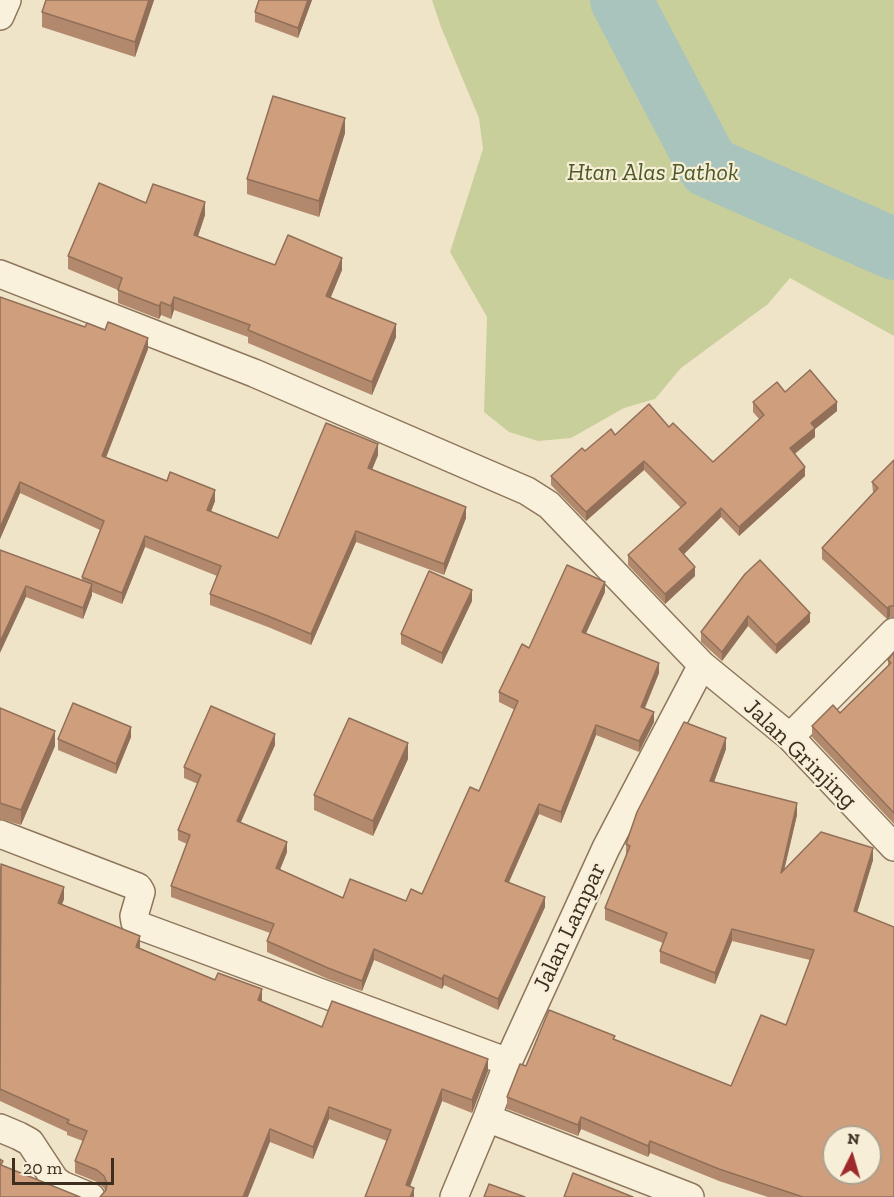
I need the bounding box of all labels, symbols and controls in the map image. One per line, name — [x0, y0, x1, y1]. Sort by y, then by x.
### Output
park label: Htan Alas Pathok — [567, 159, 739, 187]
street label: Jalan Grinjing — [738, 693, 862, 815]
street label: Jalan Lampar — [528, 858, 612, 996]
north arrow — [822, 1125, 882, 1185]
text: N — [847, 1129, 860, 1149]
scale bar — [15, 1146, 117, 1184]
text: 20 m — [23, 1157, 62, 1179]

